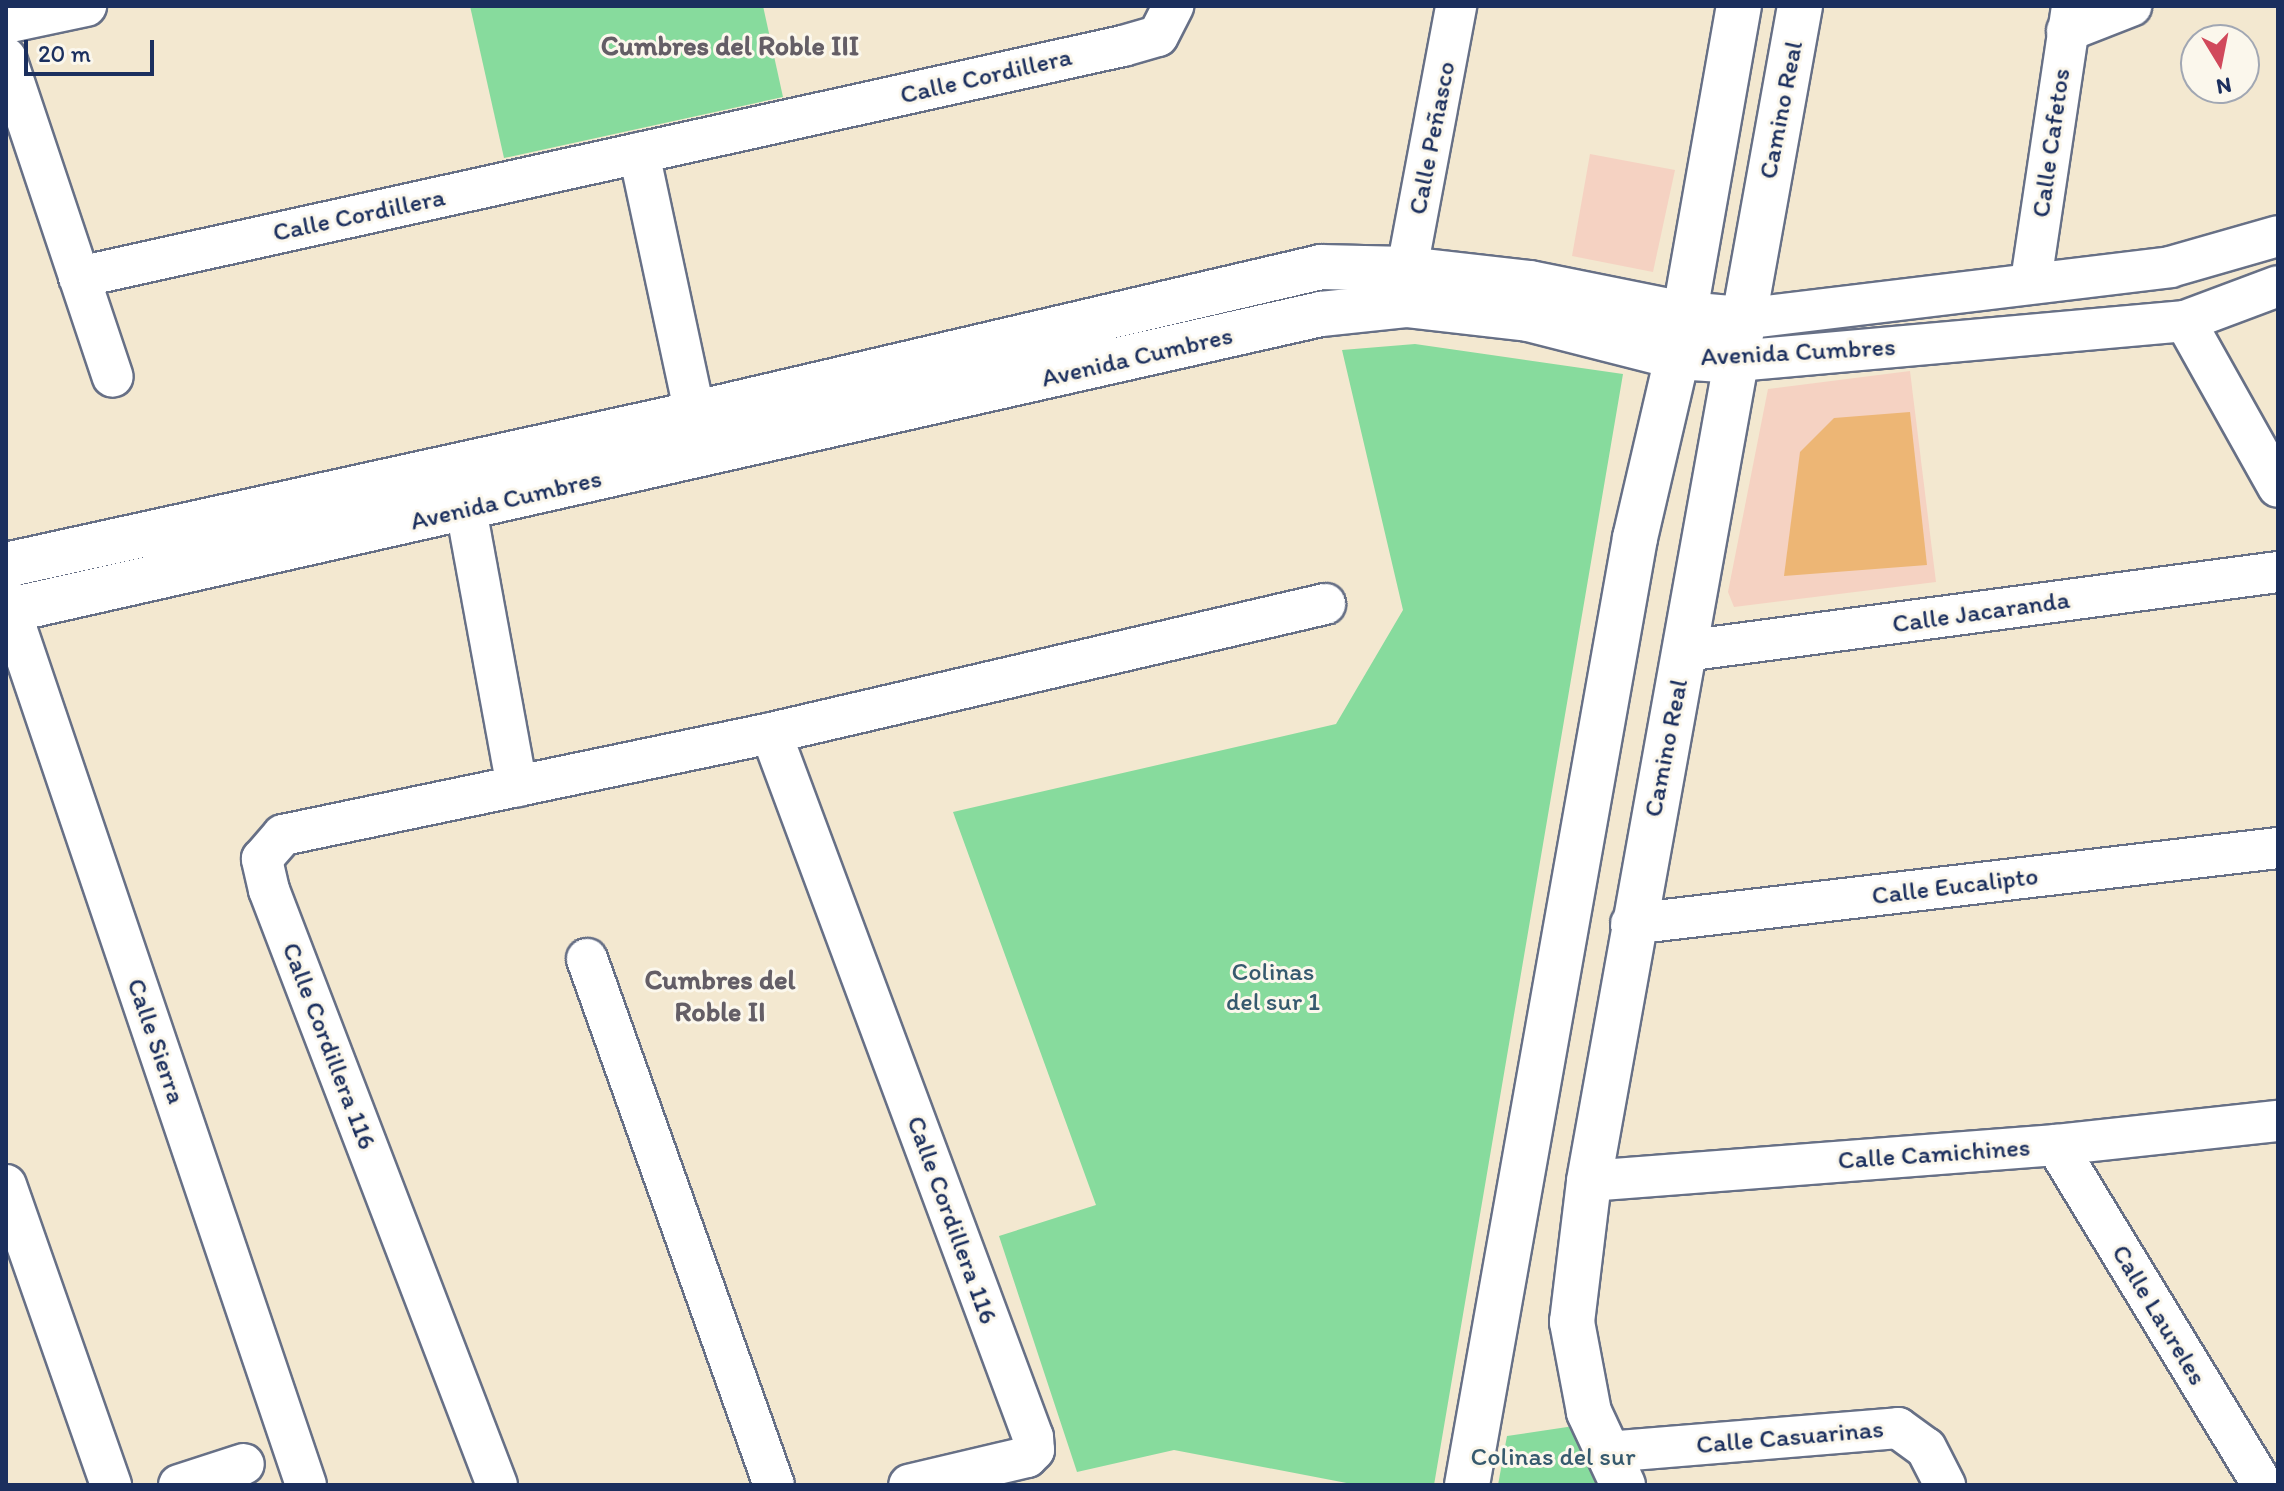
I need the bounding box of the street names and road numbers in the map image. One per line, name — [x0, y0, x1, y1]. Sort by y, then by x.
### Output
street label: Camino Real — [1752, 38, 1810, 182]
street label: Calle Cordillera — [897, 41, 1075, 111]
street label: Calle Peñasco — [1402, 60, 1462, 216]
street label: Calle Cafetos — [2025, 67, 2077, 219]
street label: Calle Cordillera — [270, 182, 448, 248]
street label: Avenida Cumbres — [1038, 320, 1236, 394]
street label: Avenida Cumbres — [1700, 331, 1896, 373]
street label: Avenida Cumbres — [407, 463, 605, 537]
street label: Calle Jacaranda — [1890, 584, 2072, 640]
street label: Camino Real — [1637, 676, 1695, 820]
street label: Calle Eucalipto — [1870, 860, 2040, 912]
street label: Calle Cordillera 116 — [275, 938, 383, 1154]
street label: Calle Sierra — [120, 974, 192, 1108]
street label: Calle Cordillera 116 — [900, 1112, 1004, 1328]
street label: Calle Camichines — [1837, 1132, 2031, 1176]
street label: Calle Laureles — [2105, 1239, 2213, 1391]
street label: Calle Casuarinas — [1695, 1413, 1885, 1461]

